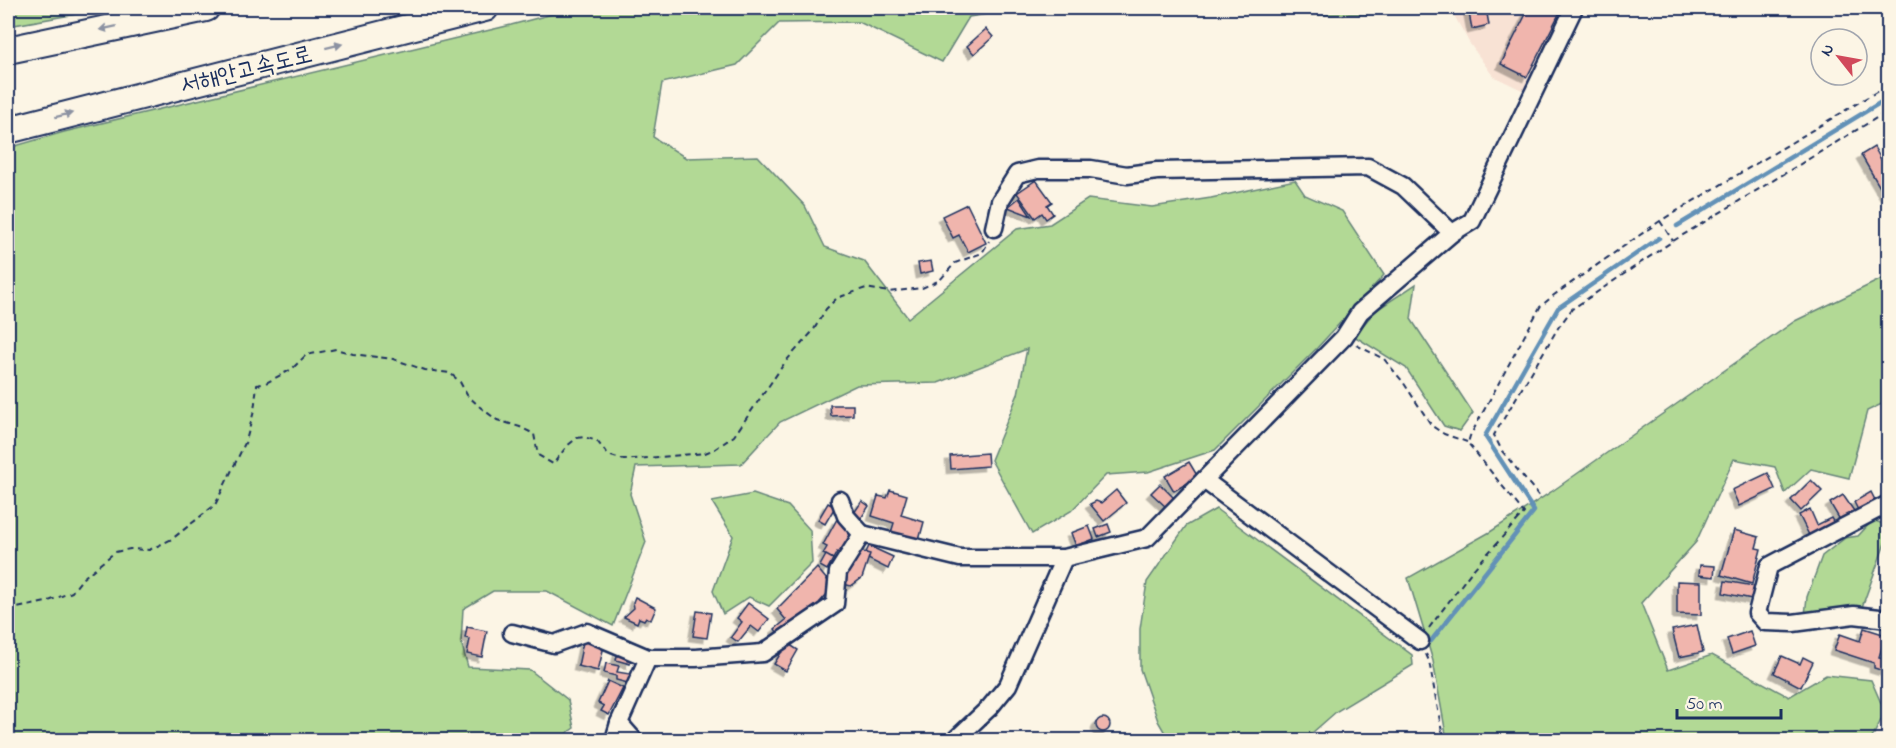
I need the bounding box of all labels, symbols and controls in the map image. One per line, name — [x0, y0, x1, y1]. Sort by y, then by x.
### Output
one-way arrow — [99, 24, 117, 34]
north arrow — [1809, 27, 1869, 87]
street label: 서해안고속도로 — [177, 38, 316, 105]
text: N — [1815, 39, 1841, 61]
one-way arrow — [326, 41, 344, 50]
one-way arrow — [55, 110, 73, 120]
scale bar — [1677, 682, 1780, 720]
text: 50 m — [1686, 692, 1723, 718]

